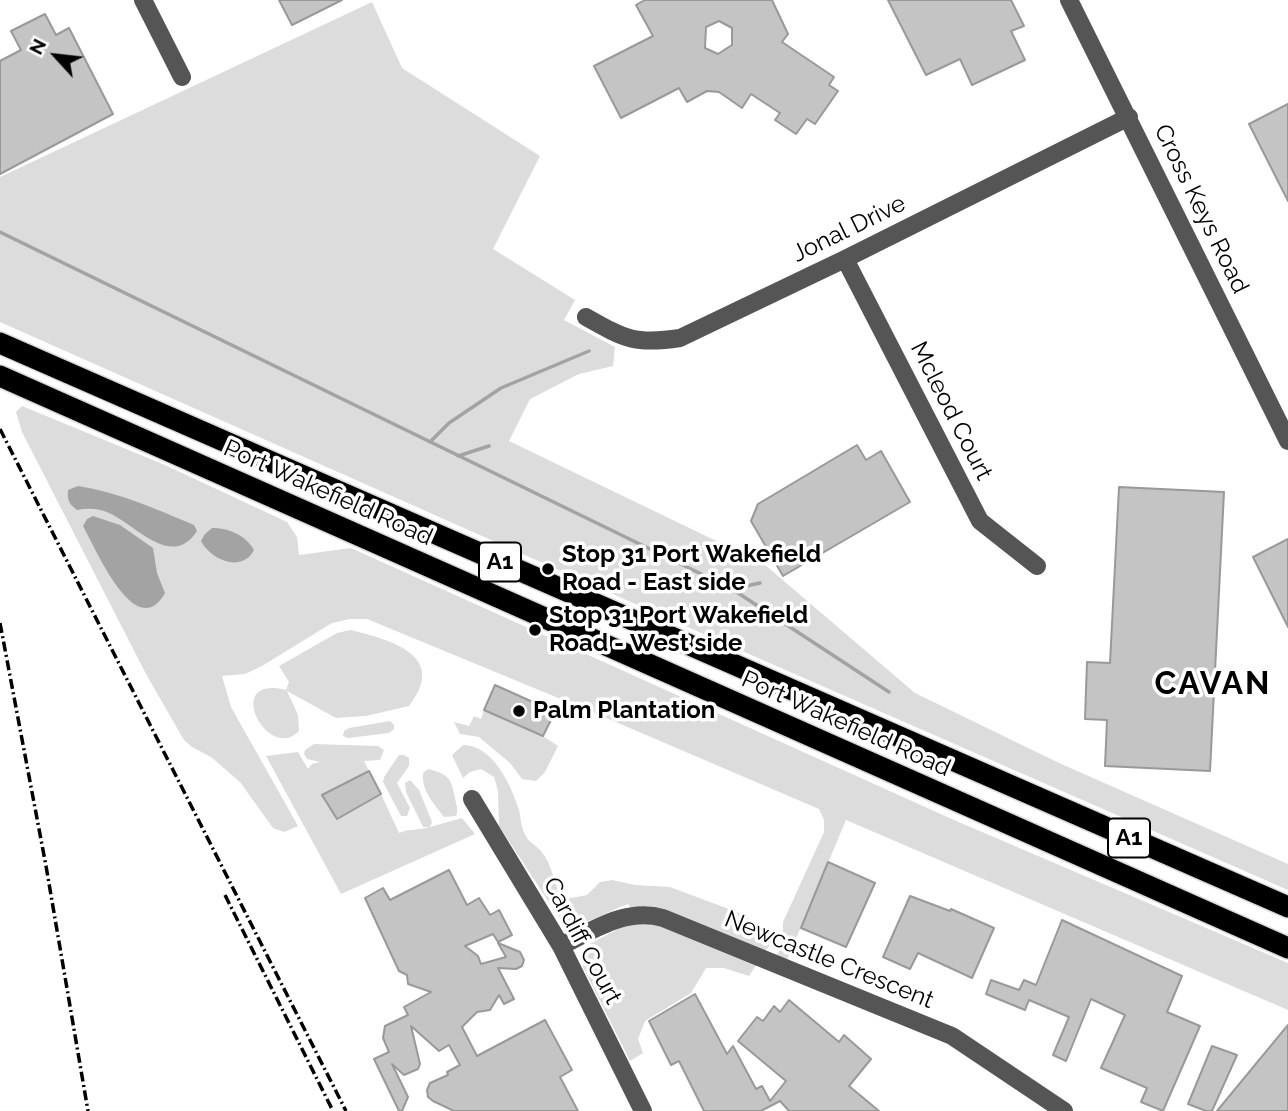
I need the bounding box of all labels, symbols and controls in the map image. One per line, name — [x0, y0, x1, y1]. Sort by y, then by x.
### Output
north arrow — [21, 21, 91, 91]
text: N — [24, 35, 50, 58]
street label: Cross Keys Road — [1148, 120, 1254, 298]
street label: Jonal Drive — [788, 189, 910, 269]
street label: Mcleod Court — [904, 337, 998, 485]
street label: Port Wakefield Road — [219, 434, 437, 552]
place label: Stop 31 Port Wakefield Road - East side — [562, 541, 821, 597]
road number: A1 — [479, 542, 521, 582]
marker: Stop 31 Port Wakefield Road - East side — [540, 561, 556, 577]
place label: Stop 31 Port Wakefield Road - West side — [549, 602, 808, 658]
marker: Stop 31 Port Wakefield Road - West side — [527, 622, 543, 638]
street label: Port Wakefield Road — [737, 665, 955, 783]
district label: CAVAN — [1155, 665, 1271, 703]
place label: Palm Plantation — [533, 697, 715, 725]
marker: Palm Plantation — [511, 703, 527, 719]
road number: A1 — [1108, 818, 1150, 858]
street label: Cardiff Court — [537, 873, 627, 1009]
street label: Newcastle Crescent — [720, 905, 938, 1015]

